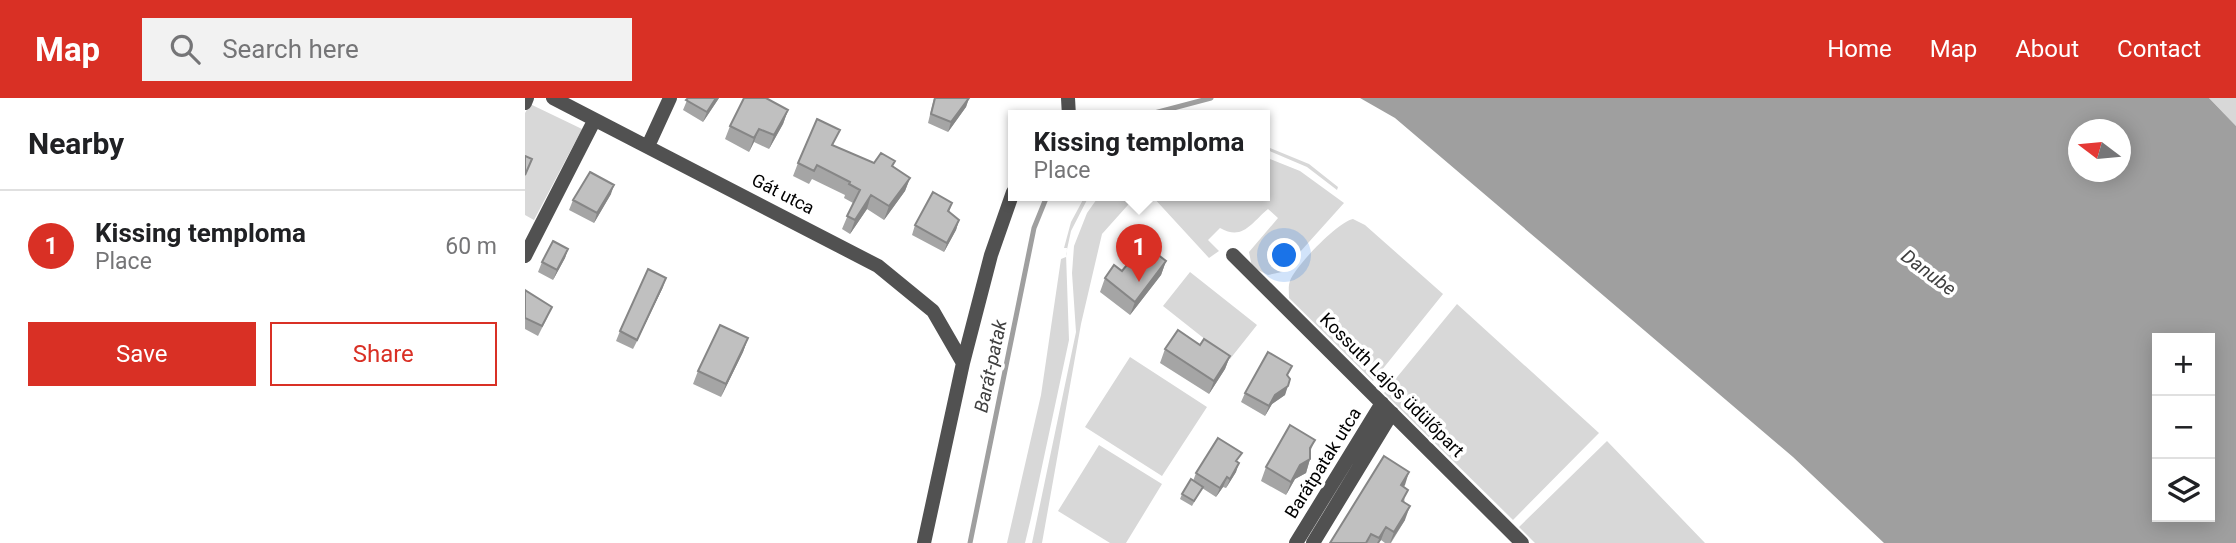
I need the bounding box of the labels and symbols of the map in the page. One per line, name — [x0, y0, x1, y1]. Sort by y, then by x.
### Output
north arrow — [2068, 119, 2131, 182]
street label: Gát utca — [748, 169, 818, 218]
pin: 1 — [1116, 224, 1162, 282]
your location — [1267, 238, 1301, 272]
water label: Danube — [1897, 244, 1961, 301]
street label: Kossuth Lajos üdülőpart — [1316, 308, 1469, 461]
water label: Barát-patak — [969, 317, 1012, 415]
street label: Barátpatak utca — [1280, 403, 1365, 522]

